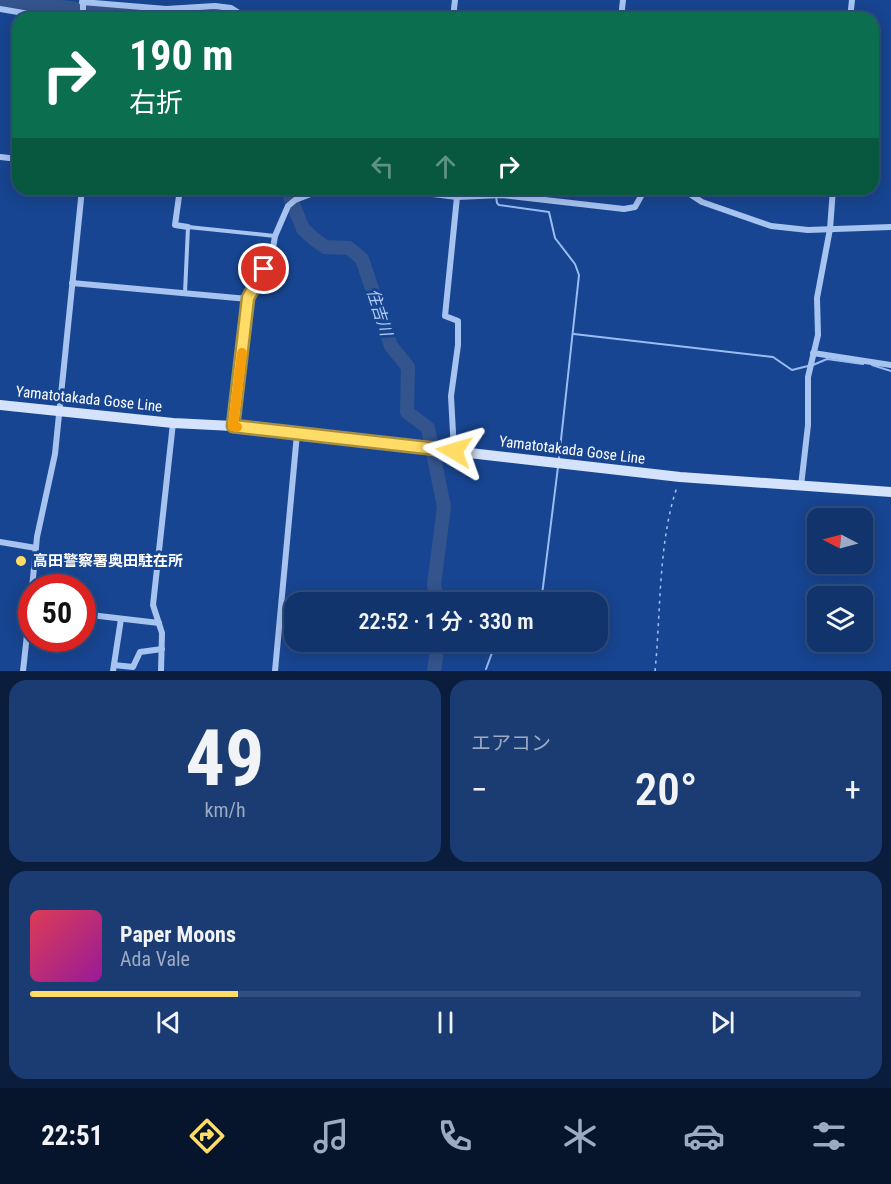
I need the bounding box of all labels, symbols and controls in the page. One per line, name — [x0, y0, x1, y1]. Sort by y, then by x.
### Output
text: 190 m — [129, 31, 234, 80]
icon: right — [30, 36, 108, 114]
text: 右折 — [129, 87, 183, 119]
icon: left — [366, 150, 399, 183]
icon: ahead — [429, 150, 462, 183]
icon: right — [492, 150, 525, 183]
pin — [238, 243, 289, 294]
icon: arrive — [247, 252, 280, 285]
water label: 住吉川 — [363, 286, 397, 340]
street label: Yamatotakada Gose Line — [15, 382, 163, 416]
position arrow — [422, 419, 486, 483]
street label: Yamatotakada Gose Line — [498, 432, 646, 468]
north arrow — [807, 508, 873, 574]
map controls — [807, 508, 873, 652]
place label: 高田警察署奥田駐在所 — [33, 552, 183, 570]
marker: 高田警察署奥田駐在所 — [14, 554, 28, 568]
speed limit sign: 50 — [18, 574, 96, 652]
button: layers — [807, 586, 873, 652]
text: 22:52 · 1 分 · 330 m — [358, 609, 534, 634]
text: 49 — [186, 713, 264, 804]
text: エアコン — [471, 731, 551, 755]
text: 20° — [635, 763, 697, 816]
text: − — [471, 770, 488, 809]
text: + — [845, 770, 861, 809]
text: km/h — [204, 798, 246, 822]
text: Paper Moons — [120, 922, 236, 947]
text: Ada Vale — [120, 947, 190, 971]
icon: previous — [152, 1006, 185, 1039]
icon: pause — [429, 1006, 462, 1039]
icon: next — [706, 1006, 739, 1039]
icon: directions — [186, 1115, 228, 1157]
icon: music — [310, 1115, 352, 1157]
icon: phone — [434, 1115, 476, 1157]
icon: climate — [559, 1115, 601, 1157]
icon: car — [683, 1115, 725, 1157]
icon: filters — [808, 1115, 850, 1157]
text: 22:51 — [41, 1120, 103, 1152]

